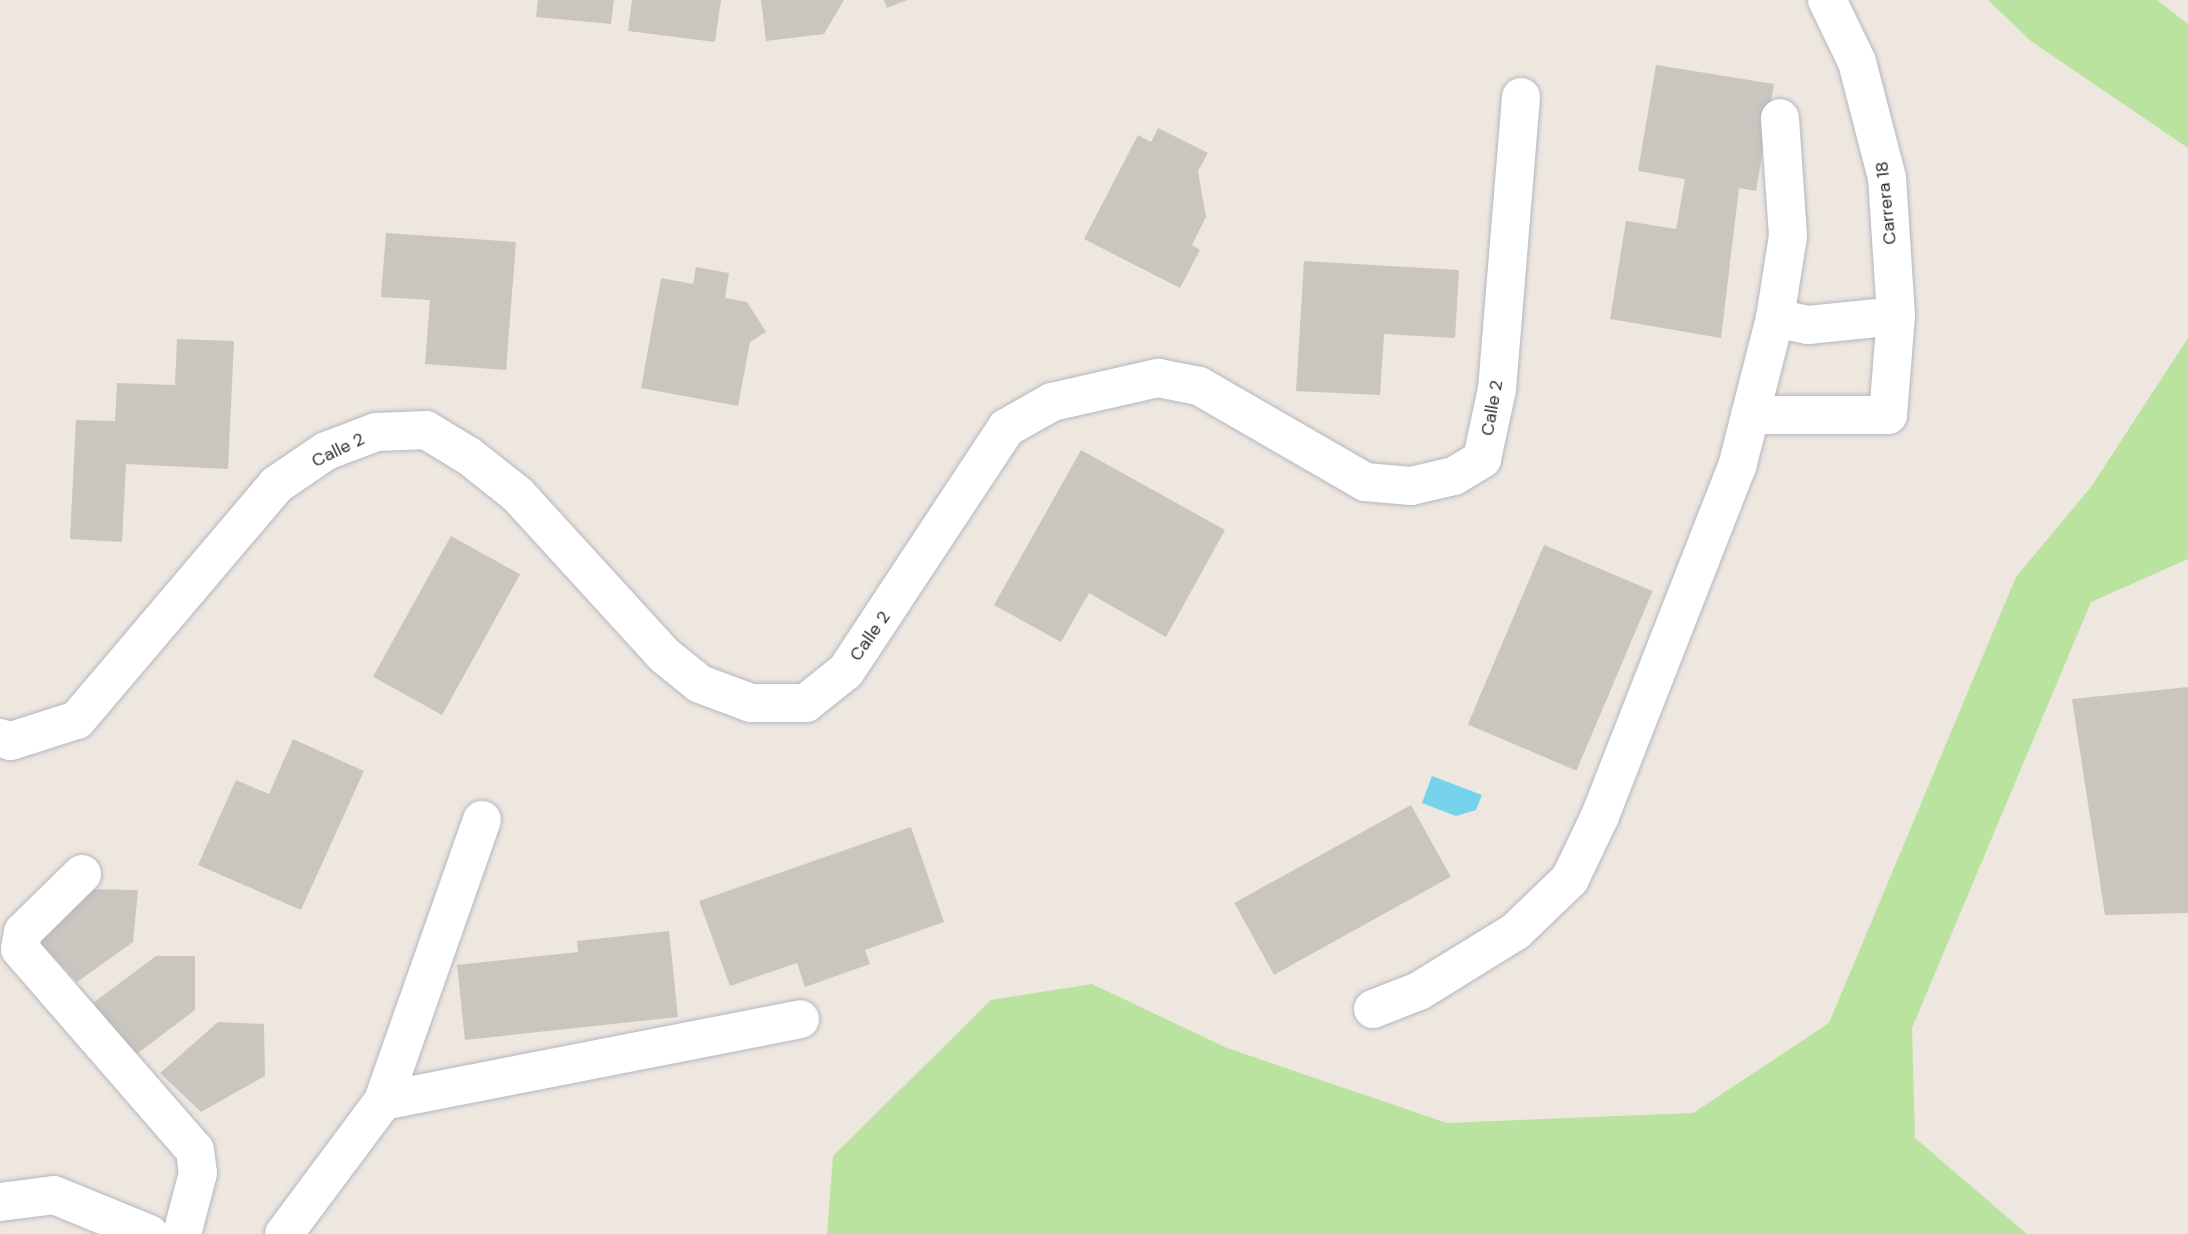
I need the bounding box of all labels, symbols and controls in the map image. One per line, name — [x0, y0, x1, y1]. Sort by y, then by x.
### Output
street label: Carrera 18 — [1871, 160, 1901, 246]
street label: Calle 2 — [1476, 378, 1508, 438]
street label: Calle 2 — [308, 428, 368, 472]
street label: Calle 2 — [845, 607, 895, 665]

